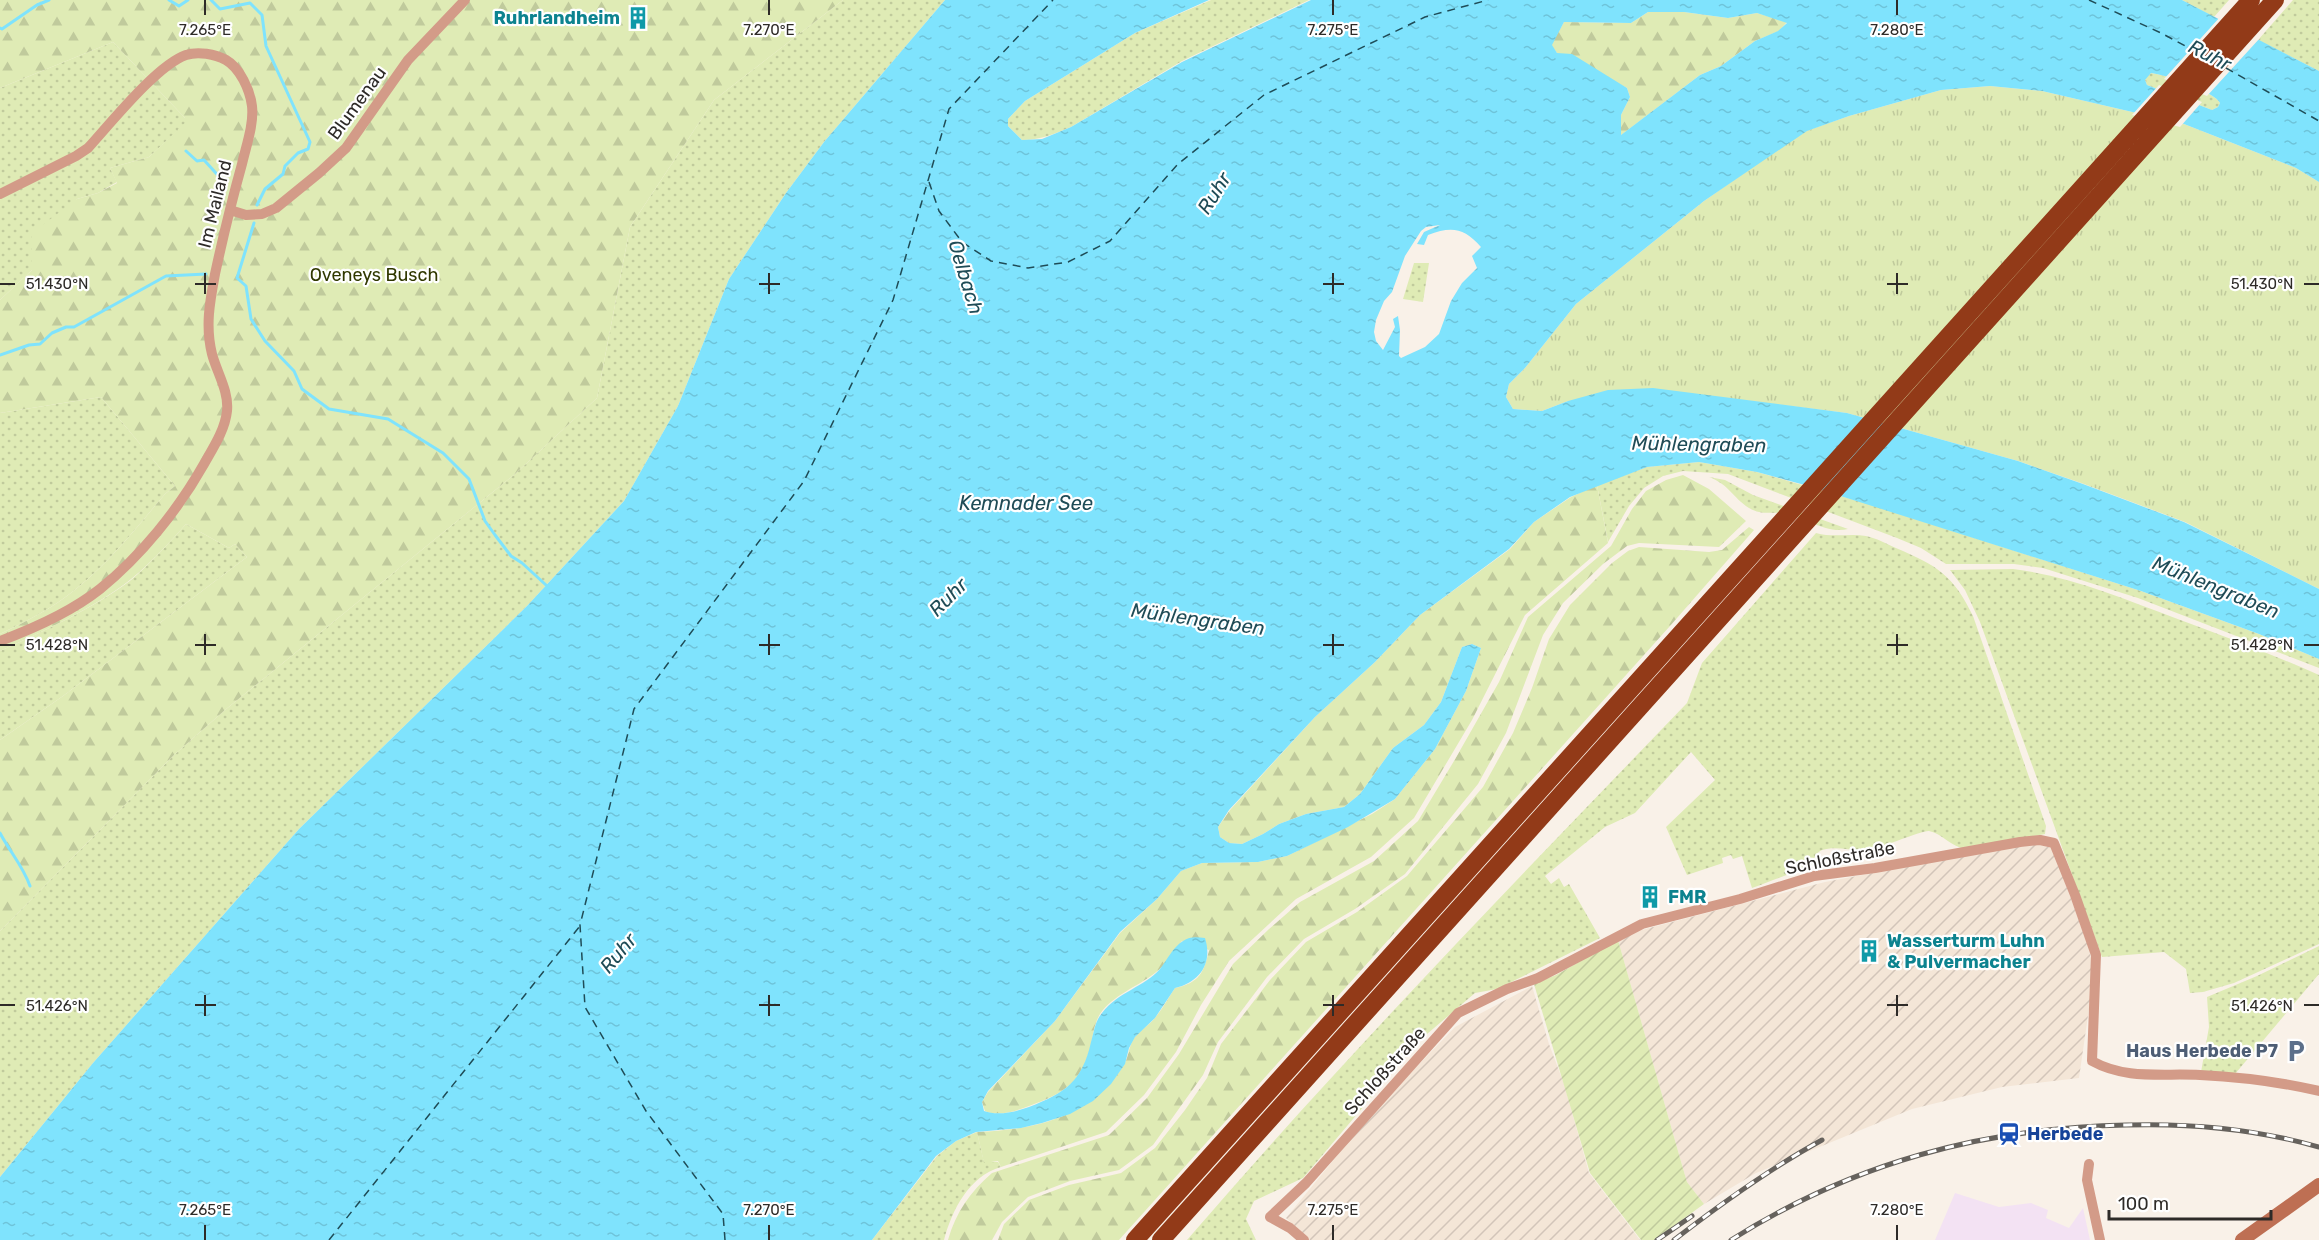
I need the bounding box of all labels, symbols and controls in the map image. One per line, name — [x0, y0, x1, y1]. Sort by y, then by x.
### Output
building icon: Ruhrlandheim — [625, 5, 651, 31]
place label: Ruhrlandheim — [493, 7, 620, 29]
text: 7.265°E — [179, 21, 231, 39]
text: 7.270°E — [743, 21, 795, 39]
text: 7.275°E — [1308, 21, 1358, 39]
text: 7.280°E — [1870, 21, 1924, 39]
water label: Ruhr — [2185, 34, 2237, 77]
street label: Blumenau — [323, 62, 391, 144]
street label: Im Mailand — [193, 158, 237, 250]
water label: Ruhr — [1192, 166, 1237, 218]
water label: Oelbach — [943, 237, 989, 317]
park label: Oveneys Busch — [310, 264, 438, 286]
text: 51.430°N — [26, 275, 88, 293]
text: 51.430°N — [2231, 275, 2293, 293]
water label: Mühlengraben — [1631, 431, 1767, 457]
water label: Kemnader See — [959, 491, 1093, 515]
water label: Mühlengraben — [2149, 551, 2283, 623]
water label: Ruhr — [924, 572, 973, 621]
water label: Mühlengraben — [1130, 598, 1266, 640]
text: 51.428°N — [26, 636, 88, 654]
text: 51.428°N — [2231, 636, 2293, 654]
street label: Schloßstraße — [1783, 837, 1897, 879]
building icon: FMR — [1637, 884, 1663, 910]
place label: FMR — [1668, 886, 1706, 908]
water label: Ruhr — [594, 927, 643, 978]
place label: Wasserturm Luhn & Pulvermacher — [1887, 930, 2045, 973]
building icon: Wasserturm Luhn & Pulvermacher — [1856, 938, 1882, 964]
text: 51.426°N — [26, 997, 88, 1015]
text: 51.426°N — [2231, 997, 2293, 1015]
street label: Schloßstraße — [1340, 1022, 1430, 1120]
parking icon: Haus Herbede P7 — [2283, 1038, 2309, 1064]
place label: Haus Herbede P7 — [2126, 1040, 2278, 1062]
station icon: Herbede — [1996, 1121, 2022, 1147]
place label: Herbede — [2027, 1123, 2104, 1145]
scale bar — [2109, 1183, 2271, 1221]
text: 100 m — [2118, 1193, 2169, 1215]
text: 7.265°E — [179, 1201, 231, 1219]
text: 7.270°E — [743, 1201, 795, 1219]
text: 7.275°E — [1308, 1201, 1358, 1219]
text: 7.280°E — [1870, 1201, 1924, 1219]

